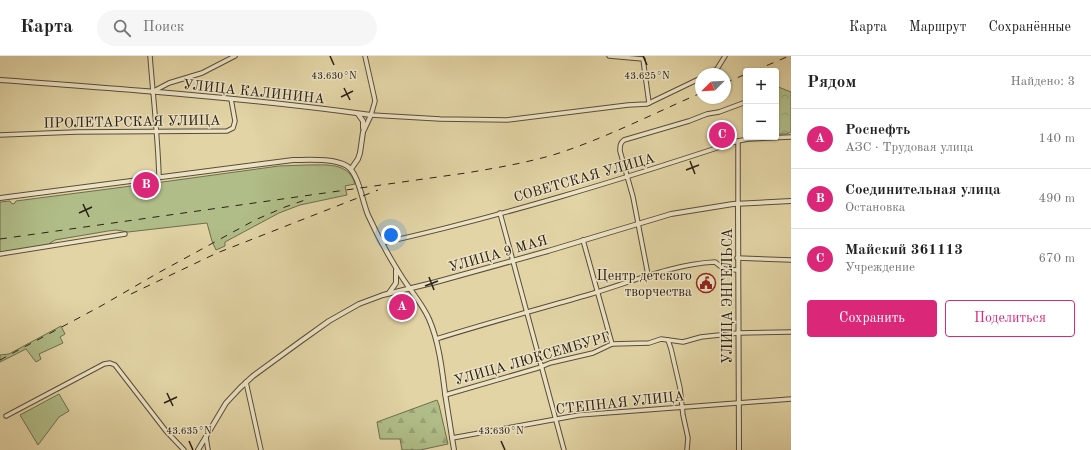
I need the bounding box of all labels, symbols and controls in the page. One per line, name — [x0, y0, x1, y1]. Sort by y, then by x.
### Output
search box — [97, 10, 377, 46]
icon: search — [111, 17, 133, 39]
text: Карта — [20, 18, 73, 37]
text: Поиск — [143, 20, 184, 35]
text: Карта — [849, 20, 887, 34]
text: Маршрут — [909, 20, 966, 34]
text: Сохранённые — [988, 20, 1071, 34]
north arrow — [695, 68, 731, 104]
map controls — [743, 68, 779, 140]
button: + — [743, 68, 779, 104]
text: 43.630°N — [311, 71, 357, 81]
text: 43.625°N — [624, 71, 670, 81]
text: Рядом — [807, 74, 856, 91]
text: Найдено: 3 — [1011, 75, 1075, 88]
street label: УЛИЦА КАЛИНИНА — [182, 78, 326, 106]
button: − — [743, 104, 779, 140]
street label: ПРОЛЕТАРСКАЯ УЛИЦА — [43, 113, 221, 131]
pin: C — [709, 120, 735, 150]
text: Роснефть — [845, 123, 910, 138]
text: A — [815, 132, 825, 145]
text: 140 m — [1038, 132, 1075, 145]
text: АЗС · Трудовая улица — [845, 141, 973, 154]
street label: СОВЕТСКАЯ УЛИЦА — [512, 151, 657, 205]
pin: B — [133, 170, 159, 200]
text: Соединительная улица — [845, 183, 1001, 198]
text: B — [815, 192, 825, 205]
text: 490 m — [1038, 192, 1075, 205]
text: Остановка — [845, 201, 905, 214]
your location — [381, 225, 401, 245]
street label: УЛИЦА ЭНГЕЛЬСА — [721, 228, 735, 364]
street label: УЛИЦА 9 МАЯ — [447, 233, 549, 275]
text: Майский 361113 — [845, 243, 963, 258]
text: C — [816, 252, 824, 265]
text: 670 m — [1038, 252, 1075, 265]
text: Учреждение — [845, 261, 915, 274]
place label: Центр детского творчества — [597, 269, 692, 299]
public building icon: Центр детского творчества — [695, 272, 717, 294]
pin: A — [389, 292, 415, 322]
button: Сохранить — [807, 300, 937, 337]
button: Поделиться — [945, 300, 1075, 337]
street label: УЛИЦА ЛЮКСЕМБУРГ — [453, 330, 612, 388]
street label: СТЕПНАЯ УЛИЦА — [555, 389, 685, 417]
text: 43.635°N — [166, 426, 212, 436]
text: 43.630°N — [478, 426, 524, 436]

